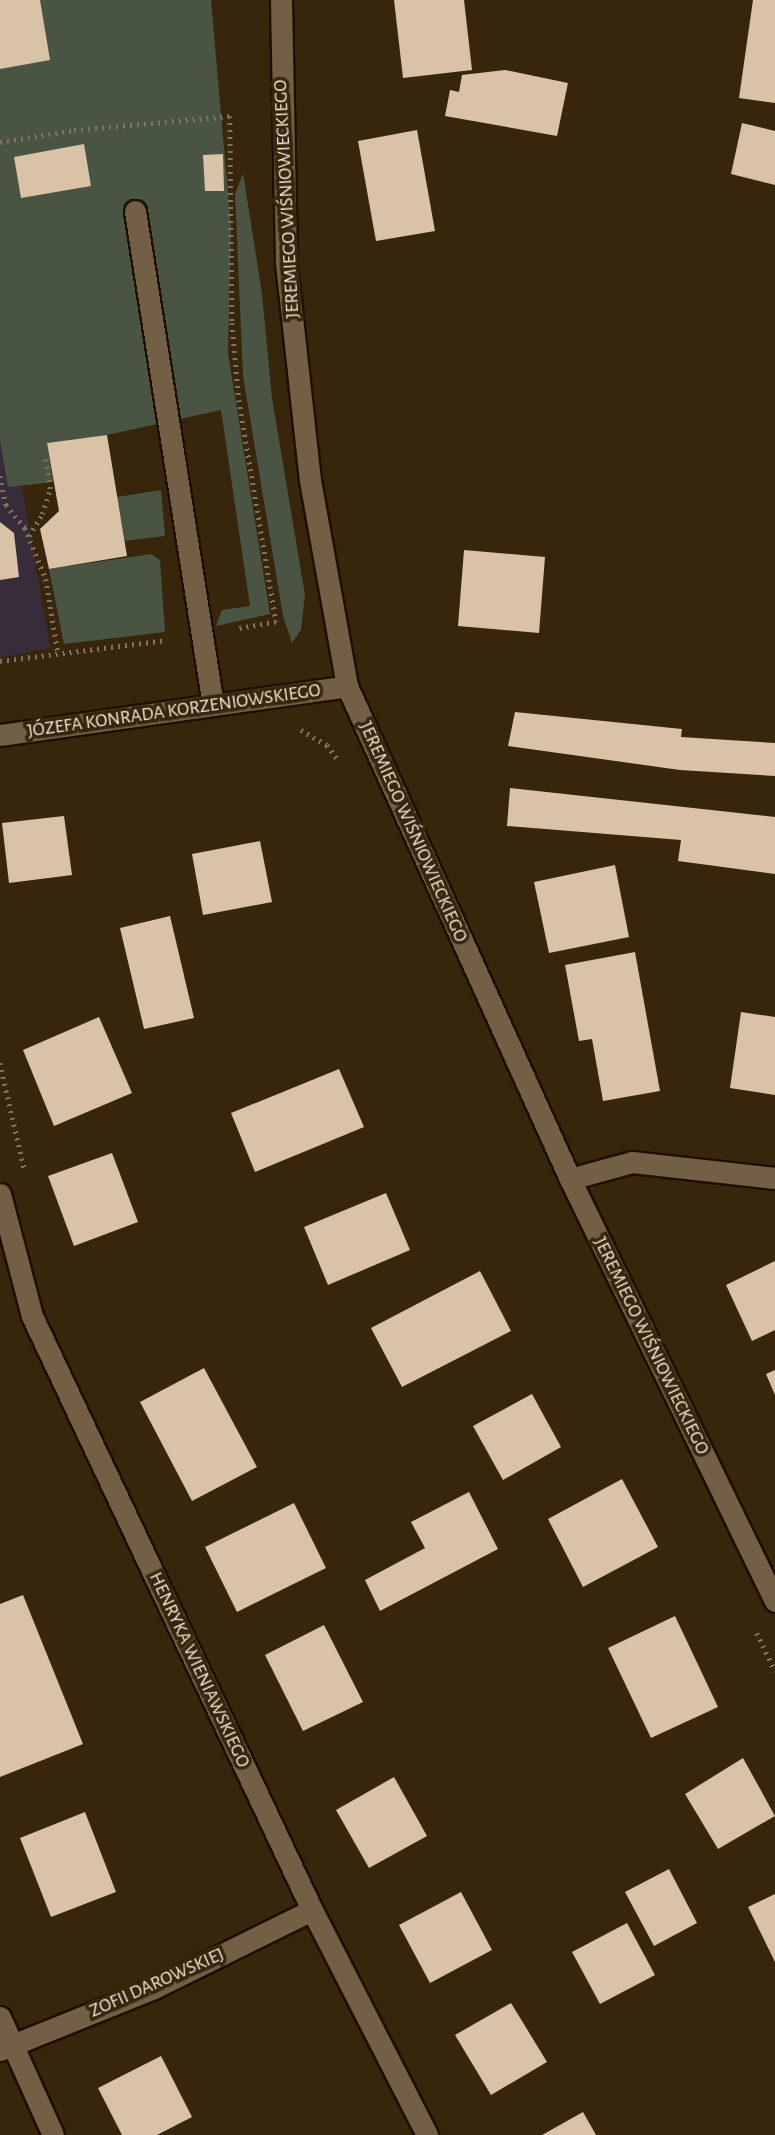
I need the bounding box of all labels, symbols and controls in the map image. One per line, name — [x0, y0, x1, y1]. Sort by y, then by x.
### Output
street label: JEREMIEGO WIŚNIOWIECKIEGO — [269, 79, 305, 319]
street label: JÓZEFA KONRADA KORZENIOWSKIEGO — [26, 679, 322, 743]
street label: JEREMIEGO WIŚNIOWIECKIEGO — [354, 718, 472, 946]
street label: JEREMIEGO WIŚNIOWIECKIEGO — [588, 1233, 714, 1459]
street label: HENRYKA WIENIAWSKIEGO — [144, 1569, 254, 1771]
street label: ZOFII DAROWSKIEJ — [86, 1943, 228, 2023]

